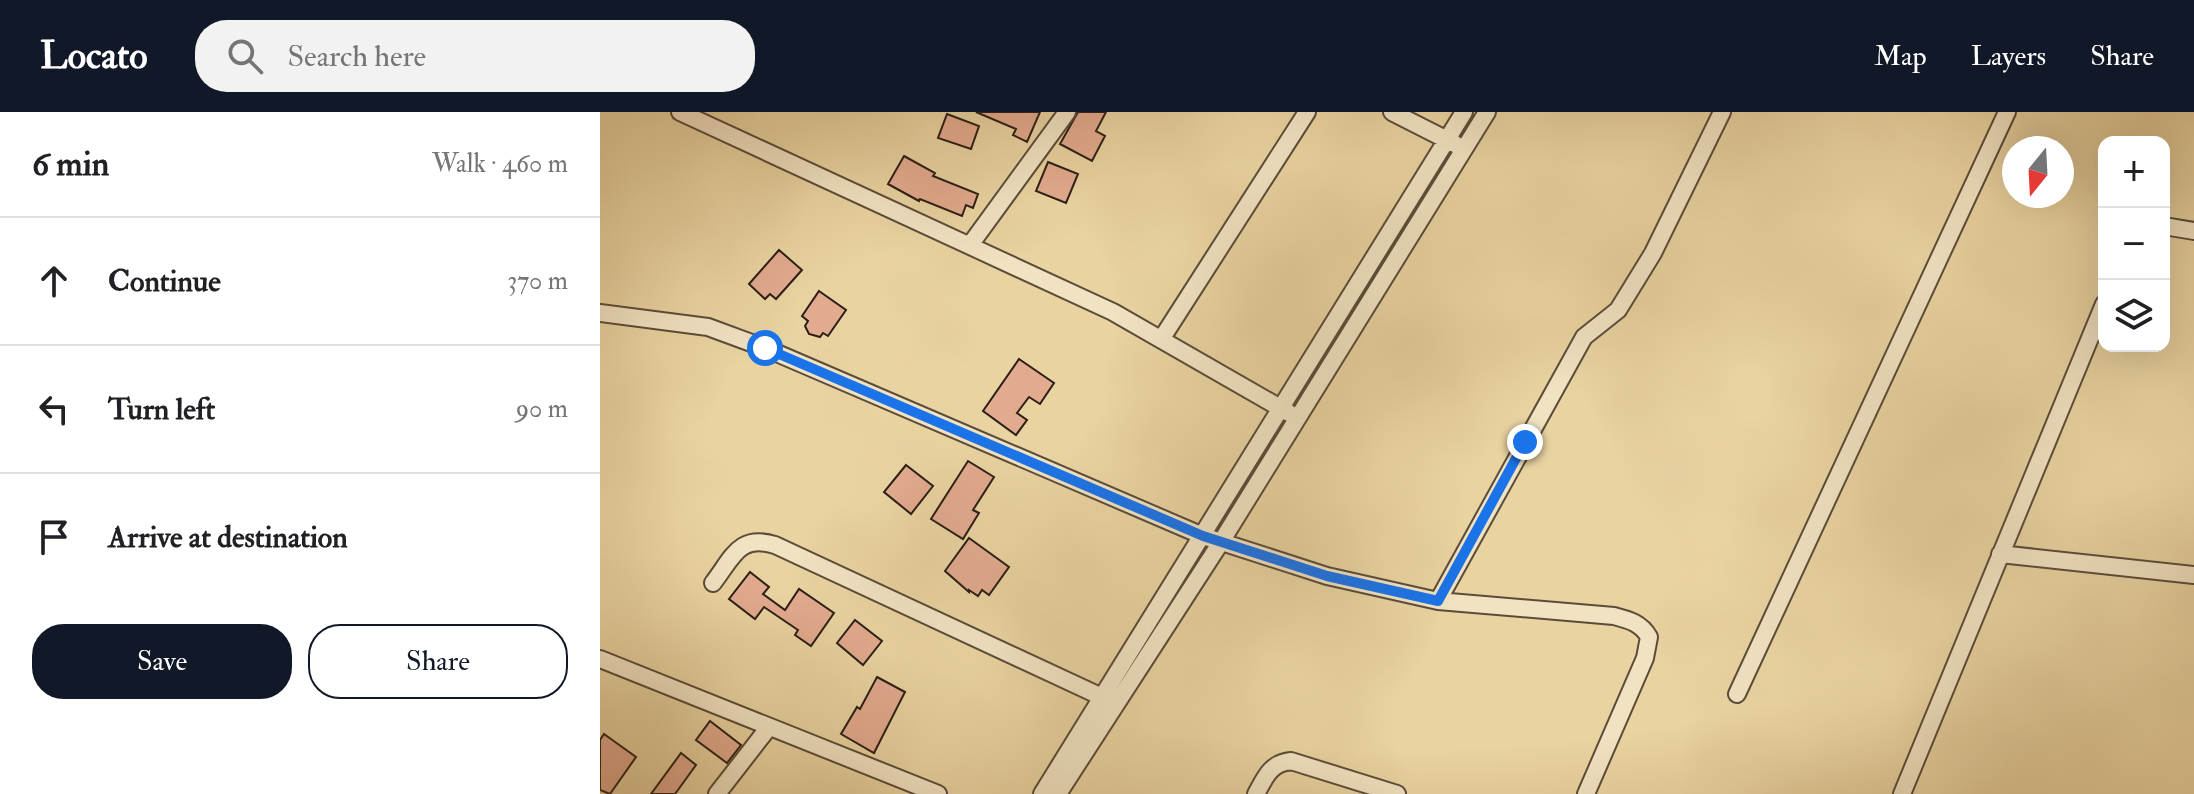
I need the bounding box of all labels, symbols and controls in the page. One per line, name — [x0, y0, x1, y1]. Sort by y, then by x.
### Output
search box — [195, 20, 755, 92]
text: Locato — [40, 32, 147, 80]
icon: search — [223, 34, 267, 78]
text: Search here — [287, 38, 426, 75]
text: Map — [1874, 39, 1927, 74]
text: Layers — [1971, 39, 2046, 74]
text: Share — [2090, 39, 2154, 74]
north arrow — [2002, 136, 2074, 208]
map controls — [2098, 136, 2170, 352]
button: + — [2098, 136, 2170, 208]
text: 6 min — [32, 143, 109, 186]
text: Walk · 460 m — [432, 148, 568, 180]
button: − — [2098, 208, 2170, 280]
icon: ahead — [32, 259, 76, 303]
text: Continue — [108, 263, 221, 300]
text: 370 m — [507, 265, 568, 297]
button: layers — [2098, 280, 2170, 352]
route start — [747, 330, 783, 366]
icon: left — [32, 387, 76, 431]
text: Turn left — [108, 391, 215, 428]
text: 90 m — [516, 393, 568, 425]
route end — [1507, 424, 1543, 460]
icon: arrive — [32, 515, 76, 559]
text: Arrive at destination — [108, 519, 348, 556]
button: Save — [32, 624, 292, 699]
button: Share — [308, 624, 568, 699]

